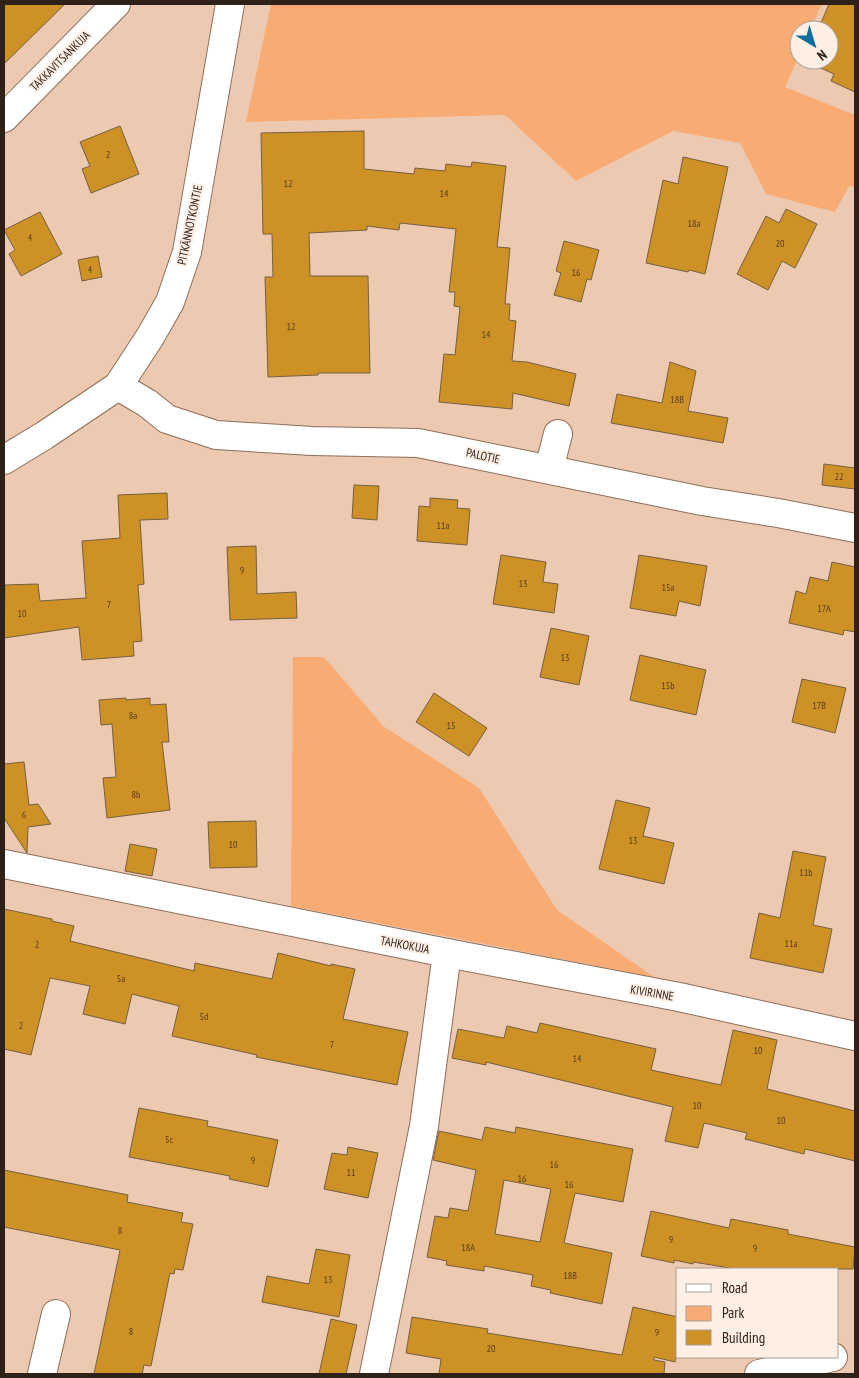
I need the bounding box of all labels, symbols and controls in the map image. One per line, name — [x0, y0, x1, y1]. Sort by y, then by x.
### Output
north arrow — [789, 20, 839, 70]
street label: TAKKAVITSANKUJA — [26, 27, 93, 94]
text: N — [813, 46, 831, 65]
house number: 2 — [106, 148, 110, 161]
house number: 12 — [284, 177, 293, 190]
street label: PITKÄNNOTKONTIE — [174, 184, 205, 266]
house number: 14 — [440, 187, 449, 200]
house number: 18a — [688, 217, 701, 230]
house number: 4 — [28, 231, 33, 244]
house number: 20 — [776, 237, 785, 250]
house number: 4 — [88, 263, 93, 276]
house number: 16 — [572, 266, 581, 279]
house number: 12 — [287, 320, 296, 333]
house number: 14 — [482, 328, 491, 341]
house number: 18B — [670, 393, 684, 406]
street label: PALOTIE — [465, 445, 501, 466]
house number: 22 — [835, 470, 844, 483]
house number: 11a — [437, 519, 450, 532]
house number: 9 — [240, 564, 244, 577]
house number: 13 — [519, 577, 528, 590]
house number: 15a — [662, 581, 675, 594]
house number: 7 — [107, 598, 111, 611]
house number: 17A — [817, 602, 831, 615]
house number: 10 — [18, 607, 27, 620]
house number: 13 — [561, 651, 570, 664]
house number: 15b — [661, 679, 675, 692]
house number: 17B — [812, 699, 826, 712]
house number: 8a — [129, 709, 137, 722]
house number: 15 — [447, 719, 456, 732]
house number: 8b — [132, 788, 140, 801]
house number: 6 — [22, 808, 27, 821]
house number: 13 — [629, 834, 638, 847]
house number: 10 — [229, 838, 238, 851]
house number: 11b — [799, 866, 813, 879]
street label: TAHKOKUJA — [379, 932, 431, 957]
house number: 11a — [785, 937, 798, 950]
house number: 2 — [35, 938, 39, 951]
house number: 5a — [117, 972, 125, 985]
street label: KIVIRINNE — [629, 981, 675, 1004]
house number: 5d — [200, 1010, 208, 1023]
house number: 2 — [19, 1019, 23, 1032]
house number: 7 — [330, 1038, 334, 1051]
house number: 10 — [754, 1044, 763, 1057]
house number: 14 — [573, 1052, 582, 1065]
house number: 10 — [693, 1099, 702, 1112]
house number: 10 — [777, 1114, 786, 1127]
house number: 5c — [165, 1133, 173, 1146]
house number: 9 — [251, 1154, 255, 1167]
house number: 16 — [550, 1158, 559, 1171]
house number: 11 — [347, 1166, 356, 1179]
house number: 16 — [518, 1172, 527, 1185]
house number: 16 — [565, 1178, 574, 1191]
house number: 8 — [118, 1224, 122, 1237]
house number: 9 — [669, 1233, 673, 1246]
house number: 18A — [461, 1241, 475, 1254]
house number: 9 — [753, 1242, 757, 1255]
legend — [676, 1268, 839, 1358]
house number: 18B — [563, 1269, 577, 1282]
house number: 13 — [324, 1273, 333, 1286]
text: Road — [722, 1278, 748, 1297]
text: Park — [722, 1303, 744, 1322]
house number: 8 — [129, 1325, 133, 1338]
house number: 9 — [655, 1326, 659, 1339]
text: Building — [722, 1328, 765, 1347]
house number: 20 — [487, 1342, 496, 1355]

